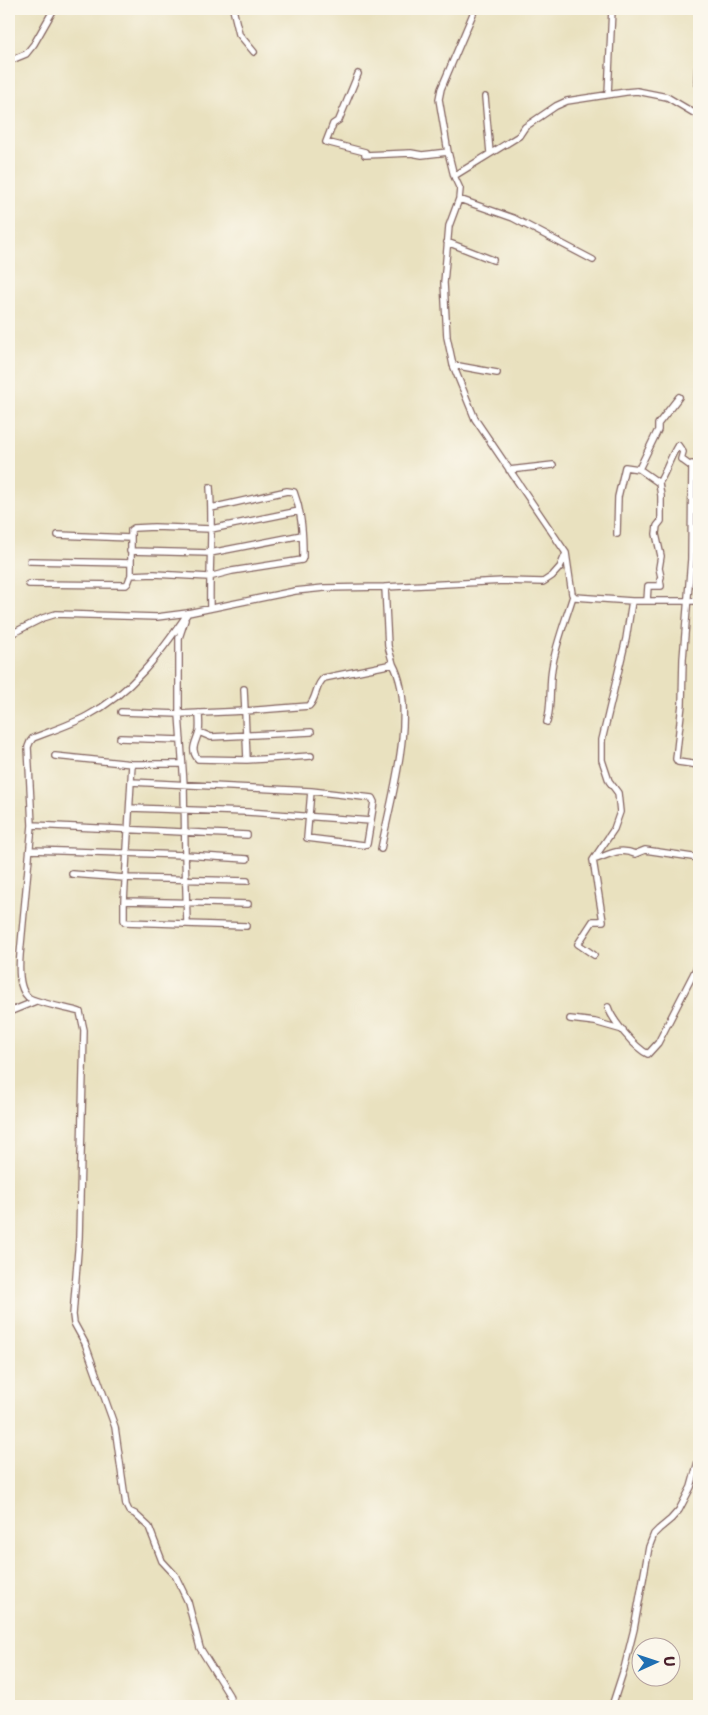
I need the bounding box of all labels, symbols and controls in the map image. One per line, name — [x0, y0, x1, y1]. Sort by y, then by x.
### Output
north arrow — [630, 1638, 680, 1688]
text: U — [659, 1655, 680, 1667]

